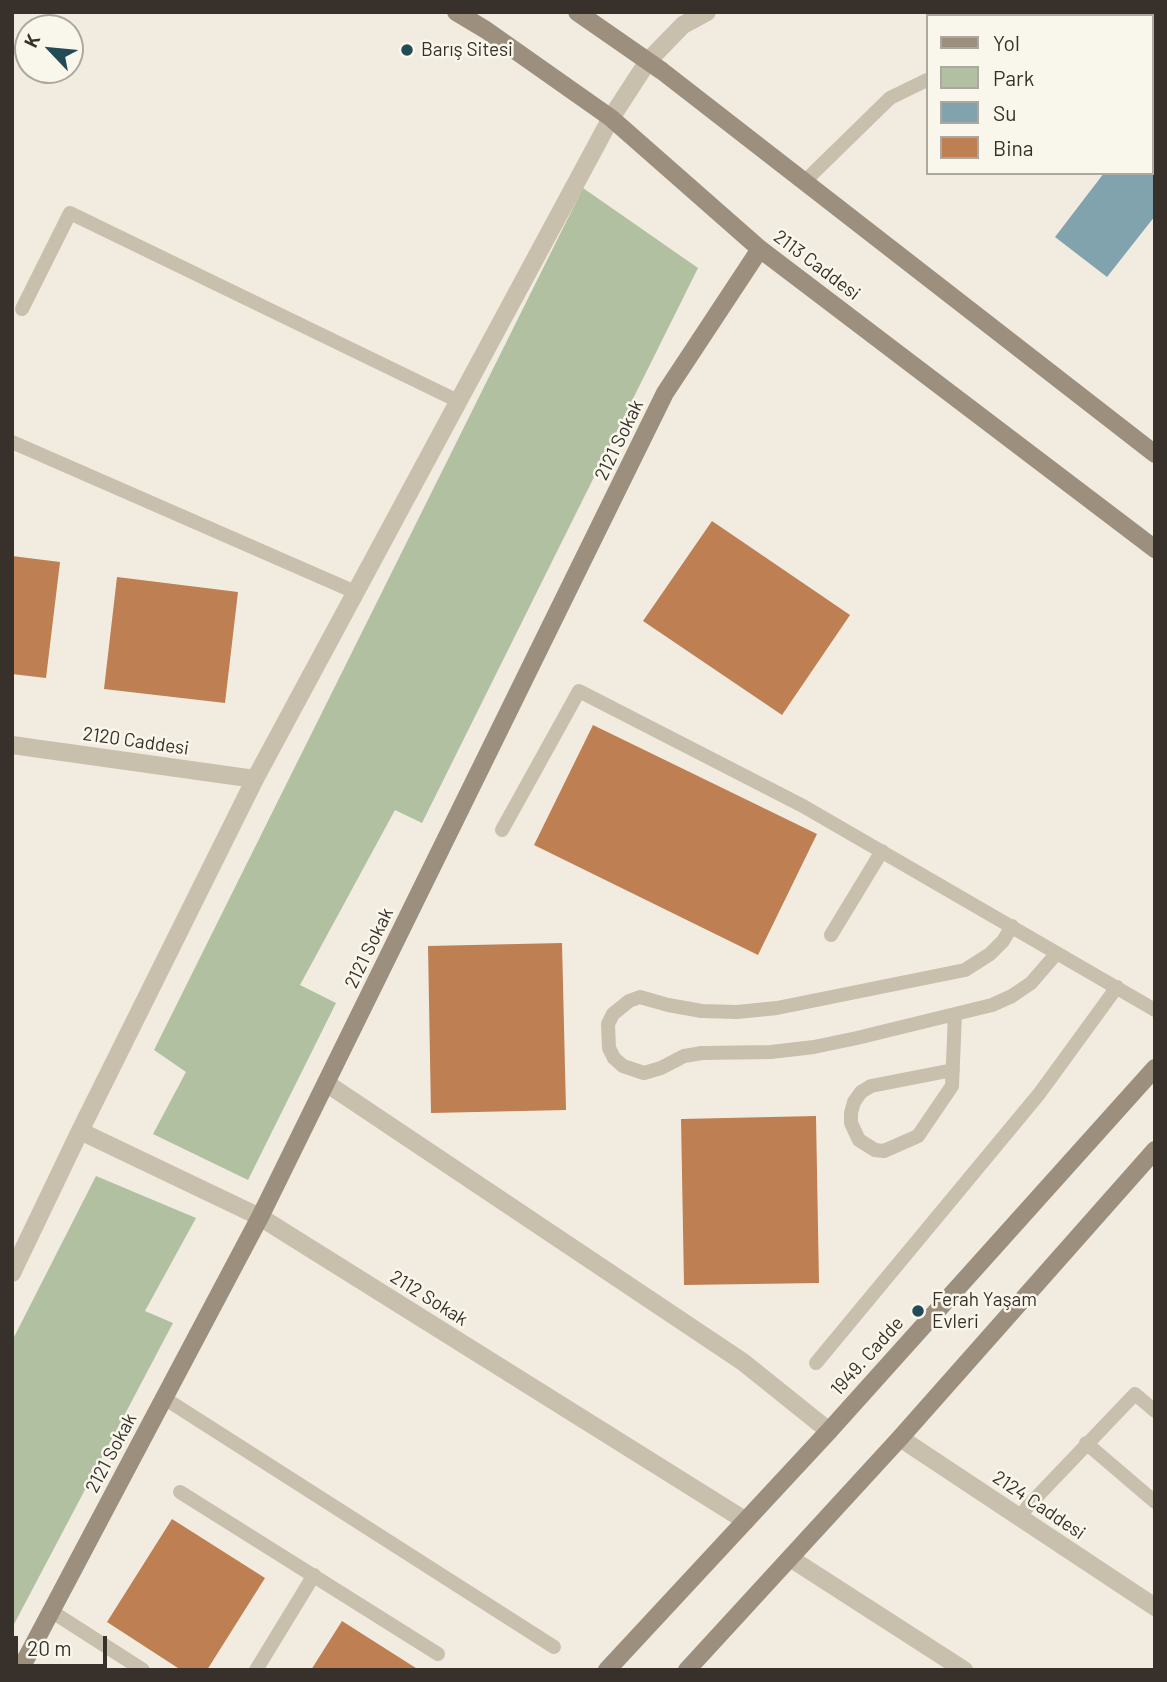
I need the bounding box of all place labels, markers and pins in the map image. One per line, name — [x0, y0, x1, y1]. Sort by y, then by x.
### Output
place label: Barış Sitesi — [421, 39, 513, 61]
marker: Barış Sitesi — [399, 42, 415, 58]
place label: Ferah Yaşam Evleri — [932, 1289, 1037, 1333]
marker: Ferah Yaşam Evleri — [910, 1303, 926, 1319]

